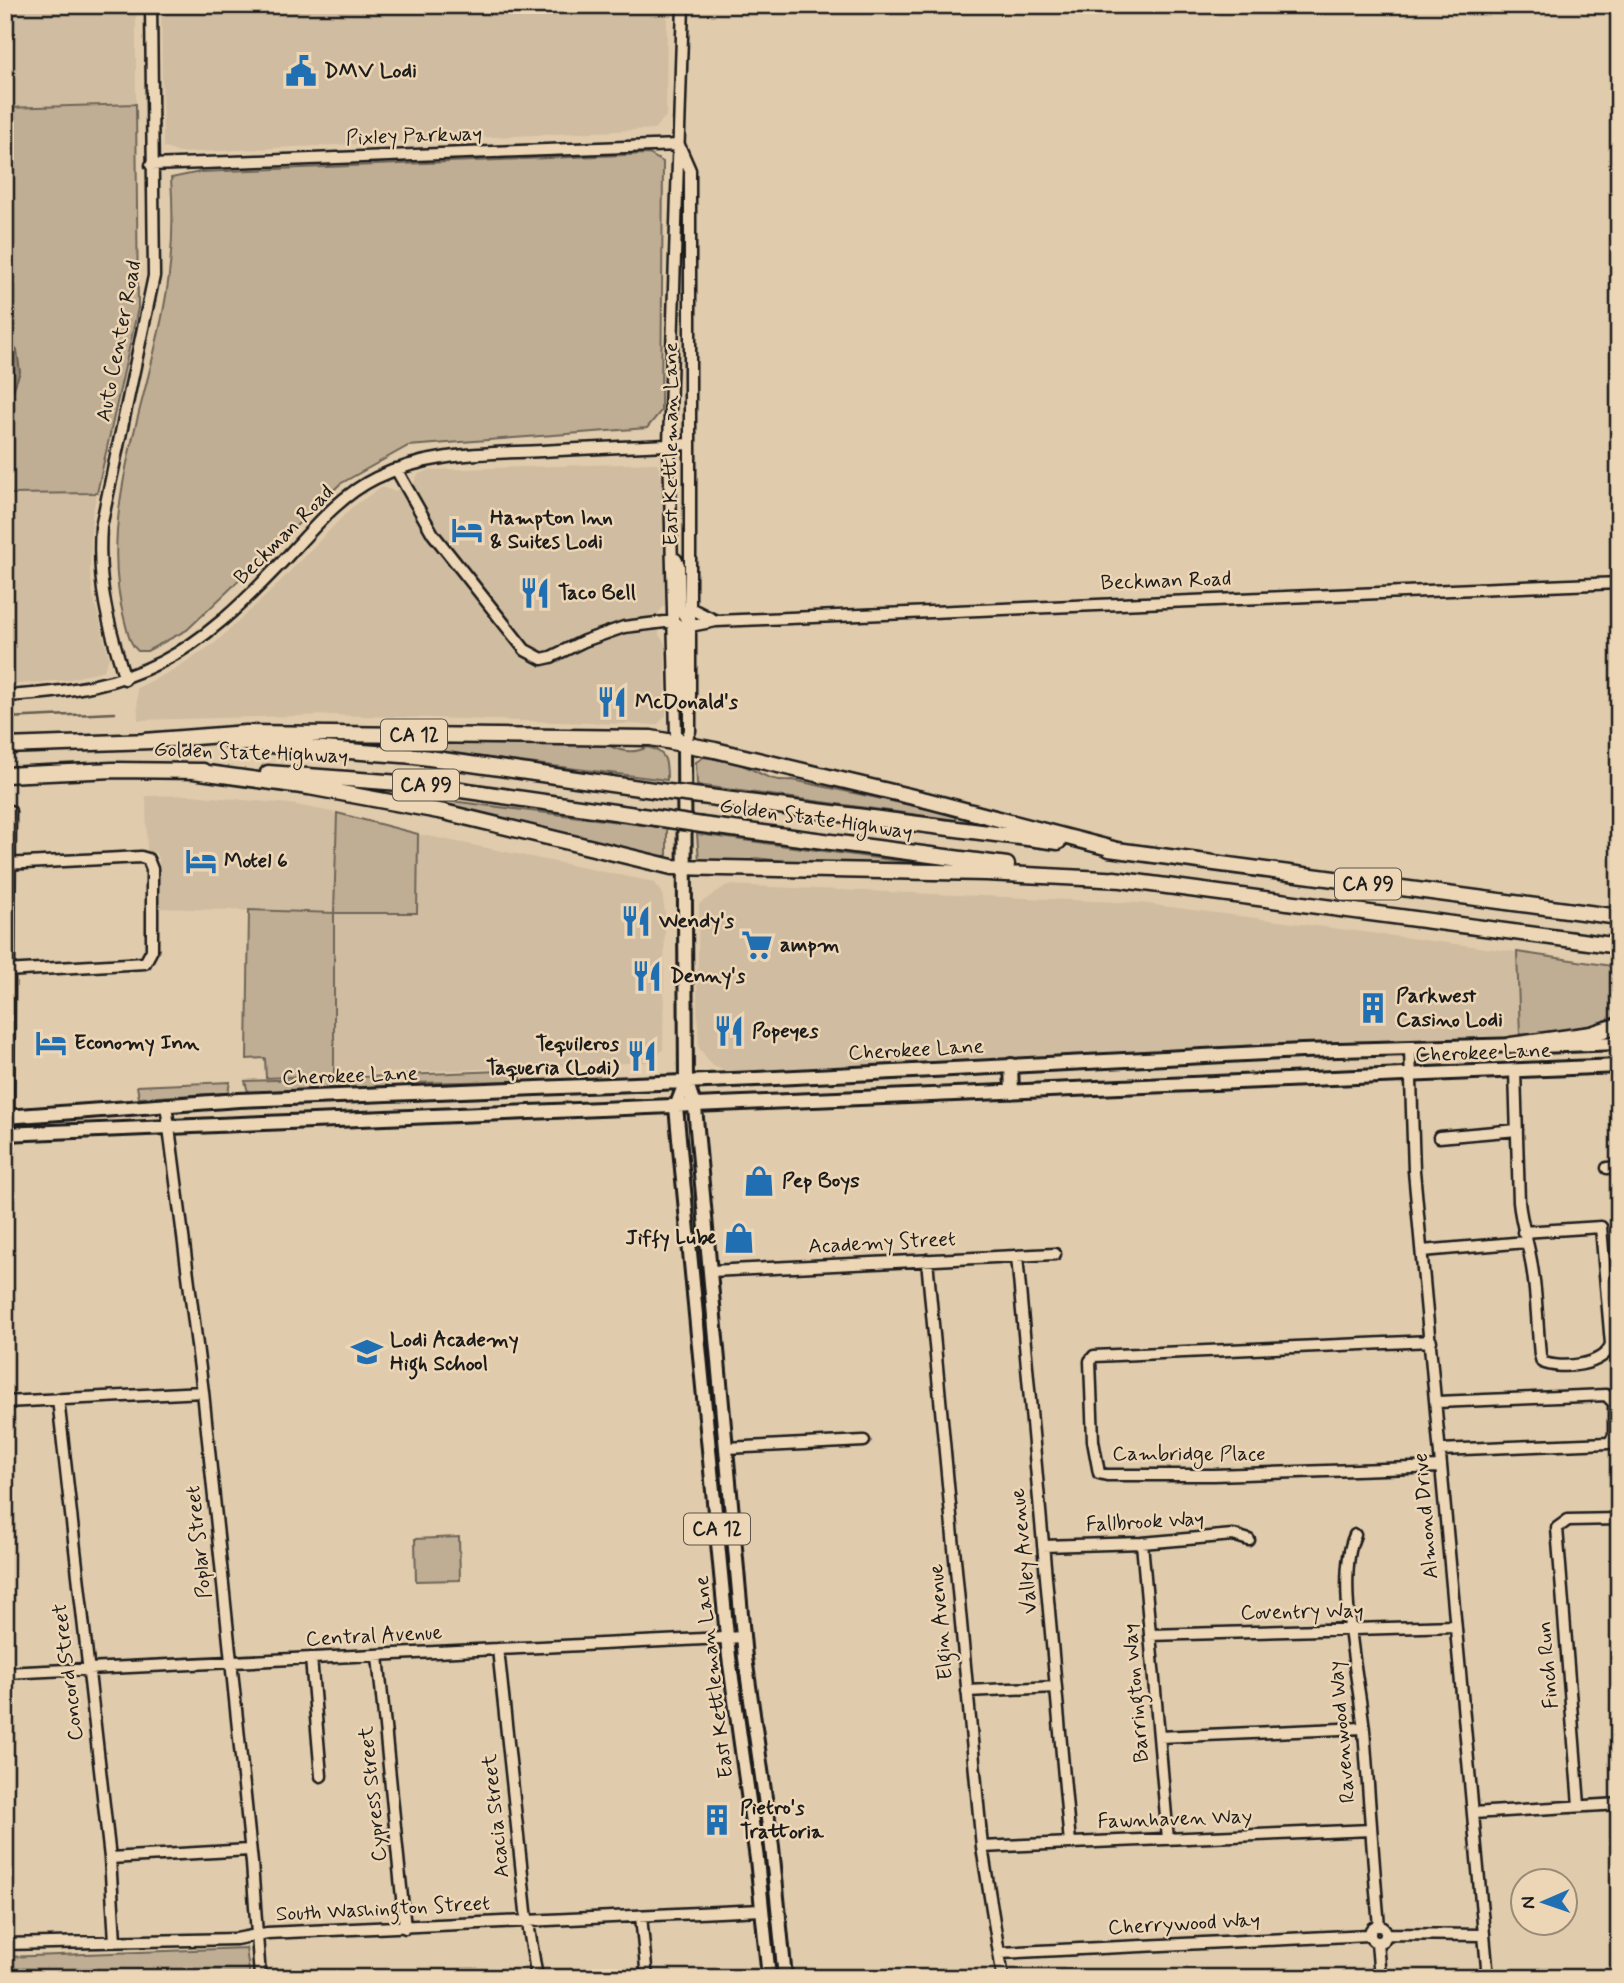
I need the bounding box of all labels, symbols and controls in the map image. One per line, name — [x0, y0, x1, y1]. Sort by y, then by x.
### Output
public building icon: DMV Lodi — [284, 54, 318, 88]
place label: DMV Lodi — [324, 57, 417, 85]
street label: Pixley Parkway — [345, 120, 483, 152]
street label: Auto Center Road — [90, 258, 148, 424]
street label: East Kettleman Lane — [657, 342, 685, 546]
street label: Beckman Road — [228, 479, 340, 591]
place label: Hampton Inn & Suites Lodi — [490, 504, 613, 556]
hotel icon: Hampton Inn & Suites Lodi — [450, 513, 484, 547]
street label: Beckman Road — [1100, 565, 1232, 597]
restaurant icon: Taco Bell — [518, 576, 552, 610]
place label: Taco Bell — [558, 579, 636, 607]
restaurant icon: McDonald's — [595, 685, 629, 719]
place label: McDonald's — [635, 688, 739, 716]
road number: CA 12 — [381, 720, 447, 750]
street label: Golden State Highway — [153, 736, 349, 771]
road number: CA 99 — [393, 770, 459, 800]
street label: Golden State Highway — [718, 792, 914, 847]
hotel icon: Motel 6 — [184, 844, 218, 878]
place label: Motel 6 — [224, 847, 288, 875]
road number: CA 99 — [1335, 869, 1401, 900]
restaurant icon: Wendy's — [619, 904, 653, 938]
place label: Wendy's — [658, 907, 735, 935]
supermarket icon: ampm — [740, 928, 774, 962]
place label: ampm — [780, 931, 840, 959]
restaurant icon: Denny's — [630, 959, 664, 993]
place label: Denny's — [670, 962, 746, 990]
place label: Parkwest Casino Lodi — [1396, 982, 1503, 1034]
building icon: Parkwest Casino Lodi — [1356, 991, 1390, 1025]
restaurant icon: Popeyes — [712, 1014, 746, 1048]
place label: Popeyes — [752, 1017, 819, 1045]
hotel icon: Economy Inn — [34, 1026, 68, 1060]
place label: Economy Inn — [74, 1029, 200, 1057]
place label: Tequileros Taqueria (Lodi) — [486, 1030, 620, 1082]
street label: Cherokee Lane — [847, 1032, 985, 1068]
street label: Cherokee Lane — [1415, 1037, 1551, 1069]
restaurant icon: Tequileros Taqueria (Lodi) — [625, 1039, 659, 1073]
street label: Cherokee Lane — [282, 1060, 418, 1092]
shop icon: Pep Boys — [742, 1164, 776, 1198]
place label: Pep Boys — [782, 1167, 860, 1195]
shop icon: Jiffy Lube — [722, 1221, 756, 1255]
place label: Jiffy Lube — [625, 1224, 717, 1252]
street label: Academy Street — [808, 1225, 957, 1261]
place label: Lodi Academy High School — [390, 1326, 519, 1380]
school or university icon: Lodi Academy High School — [350, 1335, 384, 1369]
street label: Cambridge Place — [1112, 1440, 1266, 1469]
street label: Almond Drive — [1407, 1452, 1445, 1580]
street label: Poplar Street — [179, 1484, 219, 1600]
street label: Valley Avenue — [1003, 1487, 1045, 1615]
street label: Fallbrook Way — [1085, 1505, 1205, 1539]
road number: CA 12 — [684, 1513, 750, 1544]
street label: Elgin Avenue — [922, 1562, 962, 1681]
street label: East Kettleman Lane — [688, 1574, 740, 1780]
street label: Coventry Way — [1240, 1597, 1364, 1627]
street label: Concord Street — [46, 1602, 90, 1742]
street label: Central Avenue — [305, 1618, 443, 1654]
street label: Finch Run — [1530, 1620, 1566, 1710]
street label: Barrington Way — [1116, 1622, 1158, 1764]
street label: Ravenwood Way — [1322, 1660, 1362, 1804]
street label: Cypress Street — [352, 1724, 394, 1863]
street label: Acacia Street — [476, 1752, 516, 1879]
place label: Pietro's Trattoria — [740, 1794, 825, 1846]
street label: Fawnhaven Way — [1097, 1802, 1253, 1836]
building icon: Pietro's Trattoria — [700, 1803, 734, 1837]
north arrow — [1508, 1868, 1578, 1938]
street label: South Washington Street — [275, 1889, 491, 1931]
text: N — [1516, 1896, 1541, 1909]
street label: Cherrywood Way — [1107, 1906, 1261, 1942]

